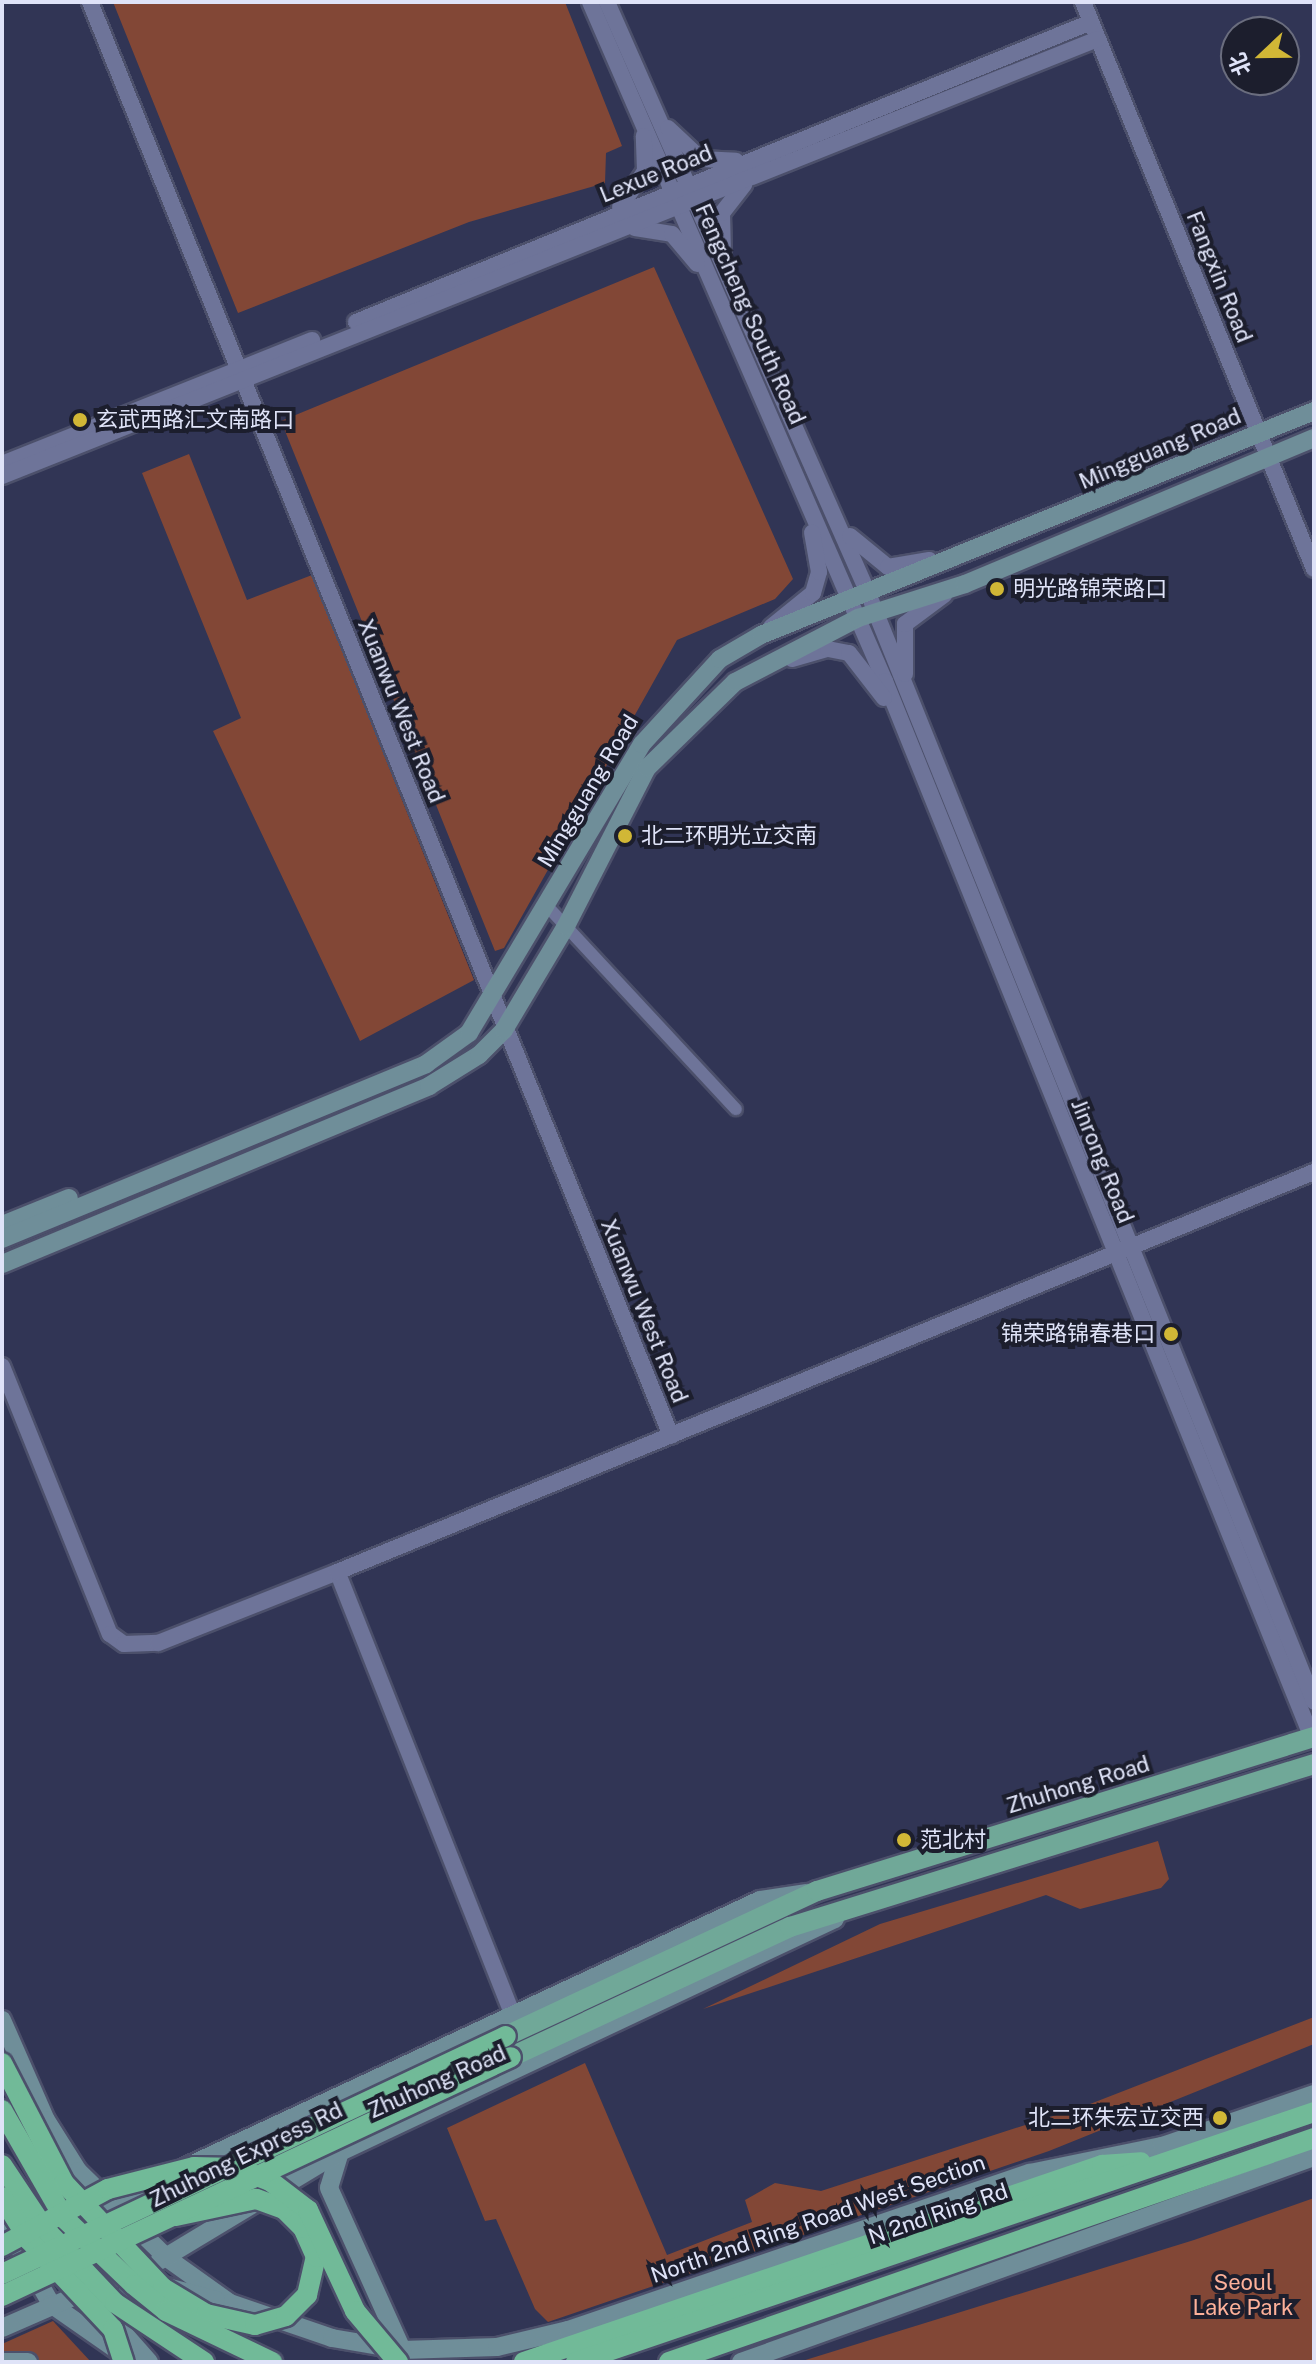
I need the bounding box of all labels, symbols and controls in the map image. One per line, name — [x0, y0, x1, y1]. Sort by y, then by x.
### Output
north arrow — [1220, 16, 1300, 96]
text: 北 — [1223, 49, 1256, 79]
street label: Lexue Road — [596, 139, 716, 209]
street label: Fengcheng South Road — [689, 200, 811, 428]
street label: Fangxin Road — [1181, 207, 1257, 347]
street label: Mingguang Road — [1075, 403, 1245, 495]
place label: 玄武西路汇文南路口 — [96, 407, 294, 433]
marker: 玄武西路汇文南路口 — [71, 411, 89, 429]
place label: 明光路锦荣路口 — [1013, 576, 1167, 602]
marker: 明光路锦荣路口 — [988, 580, 1006, 598]
street label: Xuanwu West Road — [352, 615, 450, 807]
street label: Mingguang Road — [532, 710, 644, 872]
place label: 北二环明光立交南 — [641, 823, 817, 849]
marker: 北二环明光立交南 — [616, 827, 634, 845]
street label: Jinrong Road — [1065, 1095, 1139, 1227]
street label: Xuanwu West Road — [595, 1215, 693, 1407]
place label: 锦荣路锦春巷口 — [1001, 1321, 1155, 1347]
marker: 锦荣路锦春巷口 — [1162, 1325, 1180, 1343]
street label: Zhuhong Road — [1003, 1751, 1153, 1819]
place label: 范北村 — [920, 1827, 986, 1853]
marker: 范北村 — [895, 1831, 913, 1849]
street label: Zhuhong Road — [364, 2040, 510, 2124]
street label: Zhuhong Express Rd — [145, 2097, 347, 2213]
place label: 北二环朱宏立交西 — [1028, 2105, 1204, 2131]
marker: 北二环朱宏立交西 — [1211, 2109, 1229, 2127]
street label: North 2nd Ring Road West Section — [647, 2149, 989, 2289]
street label: N 2nd Ring Rd — [865, 2178, 1011, 2250]
park label: Seoul Lake Park — [1192, 2269, 1294, 2320]

